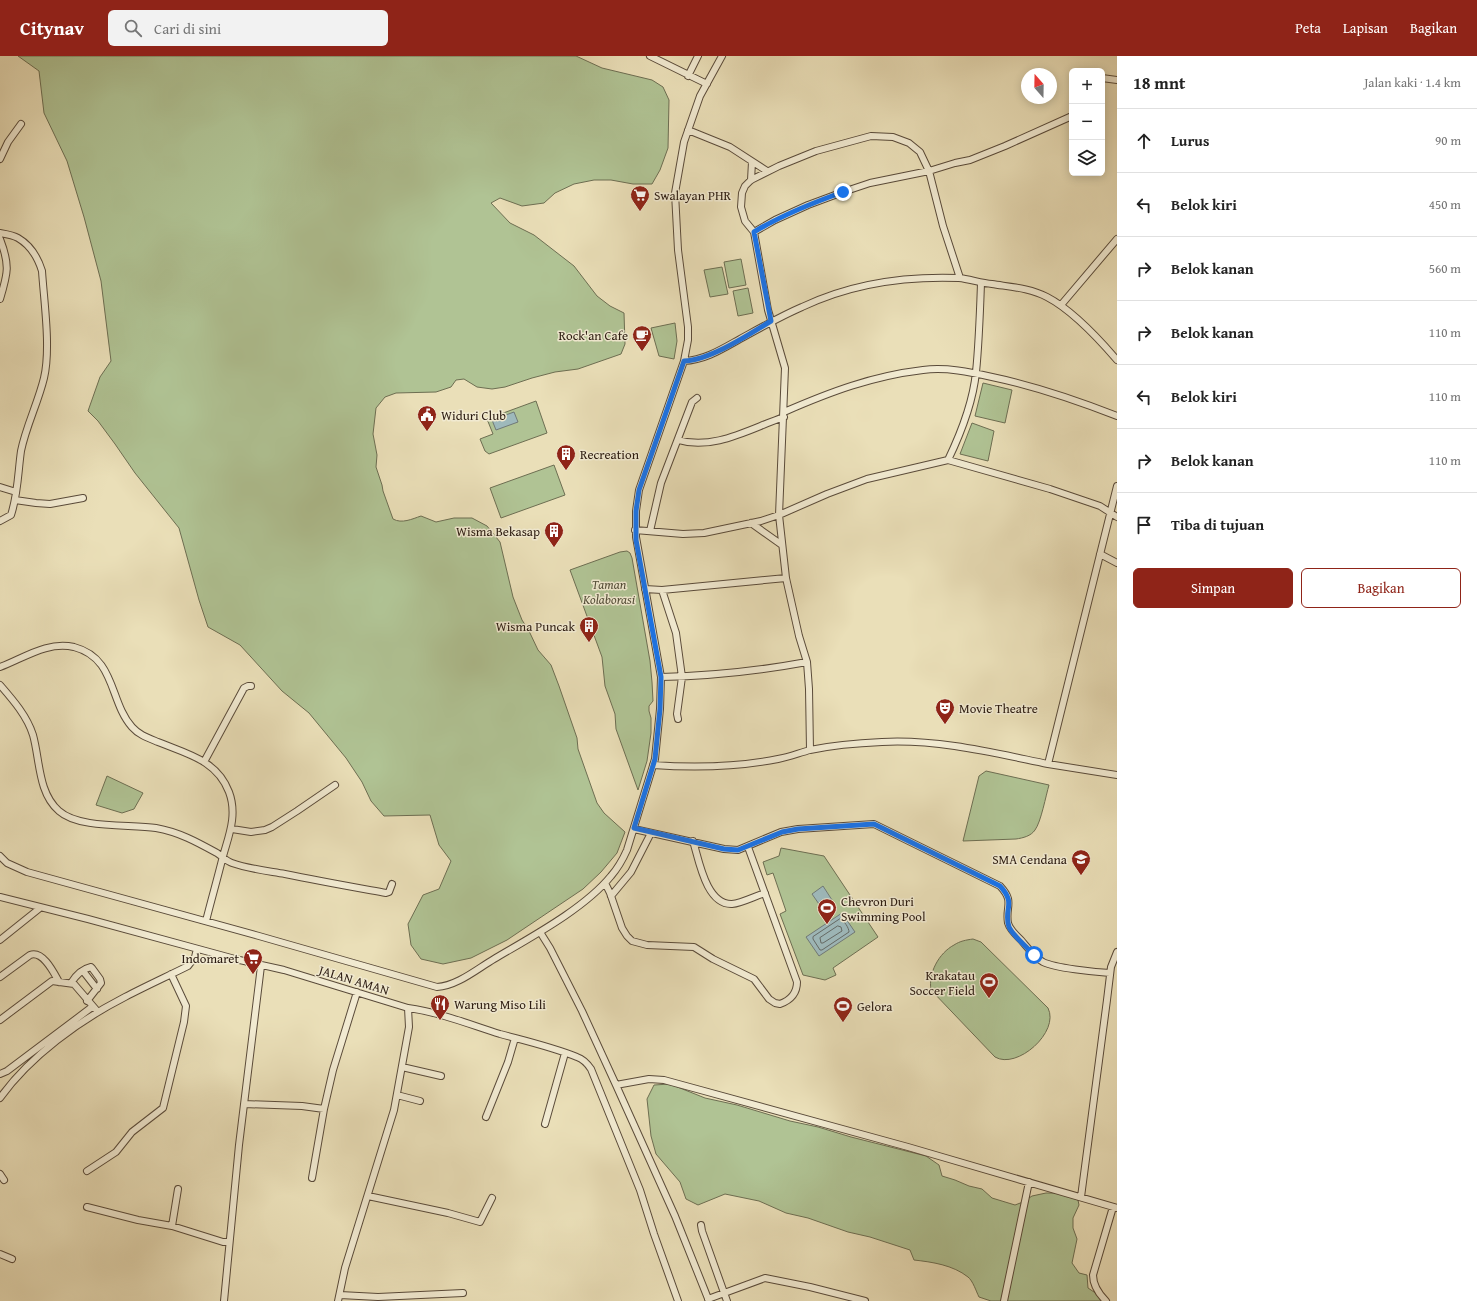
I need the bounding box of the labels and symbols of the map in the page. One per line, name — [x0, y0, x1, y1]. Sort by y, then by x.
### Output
north arrow — [1021, 68, 1057, 104]
route end — [834, 183, 852, 201]
supermarket icon: Swalayan PHR — [629, 184, 651, 212]
place label: Swalayan PHR — [654, 186, 732, 205]
cafe icon: Rock'an Cafe — [631, 324, 653, 352]
place label: Rock'an Cafe — [559, 326, 628, 345]
public building icon: Widuri Club — [416, 404, 438, 432]
place label: Widuri Club — [441, 406, 506, 425]
building icon: Recreation — [555, 443, 577, 471]
place label: Recreation — [580, 445, 640, 464]
building icon: Wisma Bekasap — [543, 520, 565, 548]
place label: Wisma Bekasap — [456, 522, 540, 541]
park label: Taman Kolaborasi — [582, 575, 636, 609]
building icon: Wisma Puncak — [578, 615, 600, 643]
place label: Wisma Puncak — [496, 617, 575, 636]
theatre icon: Movie Theatre — [934, 697, 956, 725]
place label: Movie Theatre — [959, 699, 1038, 718]
school or university icon: SMA Cendana — [1070, 848, 1092, 876]
place label: SMA Cendana — [992, 850, 1068, 869]
place label: Chevron Duri Swimming Pool — [841, 892, 926, 926]
sports icon: Chevron Duri Swimming Pool — [816, 897, 838, 925]
route start — [1025, 946, 1043, 964]
supermarket icon: Indomaret — [242, 947, 264, 975]
place label: Indomaret — [182, 949, 239, 968]
street label: JALAN AMAN — [315, 960, 392, 1000]
place label: Krakatau Soccer Field — [909, 966, 975, 1000]
sports icon: Krakatau Soccer Field — [978, 971, 1000, 999]
restaurant icon: Warung Miso Lili — [429, 993, 451, 1021]
place label: Warung Miso Lili — [454, 995, 546, 1014]
sports icon: Gelora — [832, 995, 854, 1023]
place label: Gelora — [857, 997, 893, 1016]

